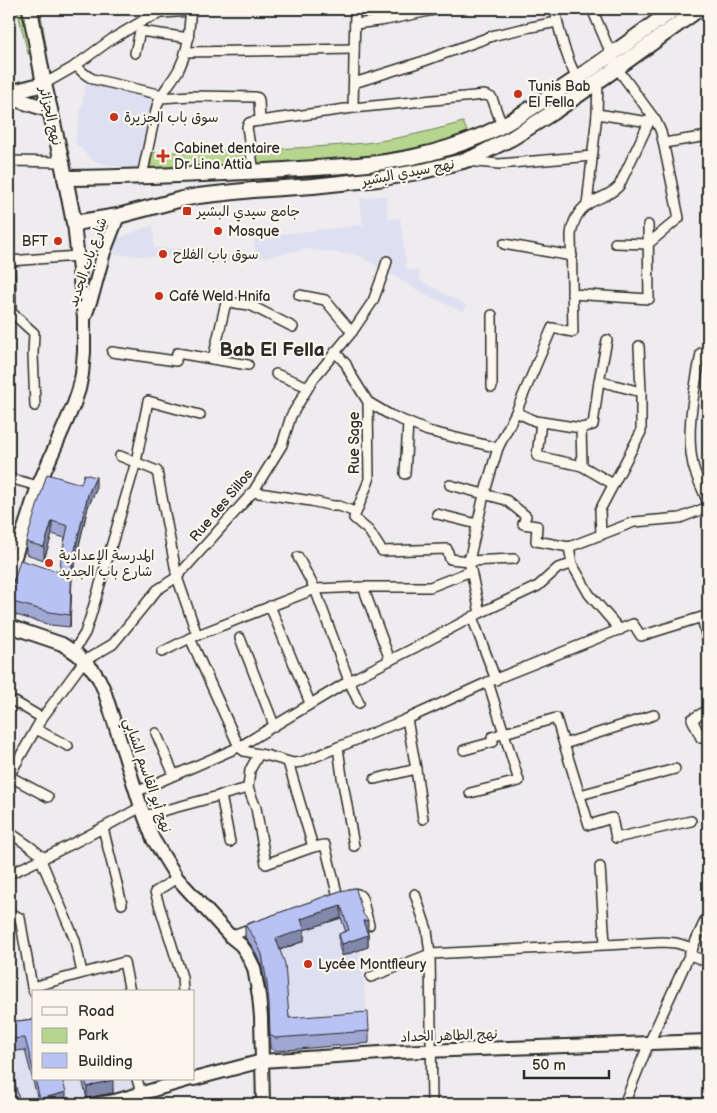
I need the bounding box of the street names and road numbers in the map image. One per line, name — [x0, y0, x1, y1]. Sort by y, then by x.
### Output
street label: نهج الجزائر — [34, 84, 66, 147]
street label: نهج سيدي البشير — [359, 155, 456, 192]
street label: شارع باب الجديد — [64, 215, 112, 309]
street label: Rue Sage — [346, 412, 363, 474]
street label: Rue des Sillos — [186, 466, 257, 545]
street label: نهج أبو القاسم الشابي — [116, 715, 175, 836]
street label: نهج الطاهر الحداد — [400, 1025, 498, 1047]

